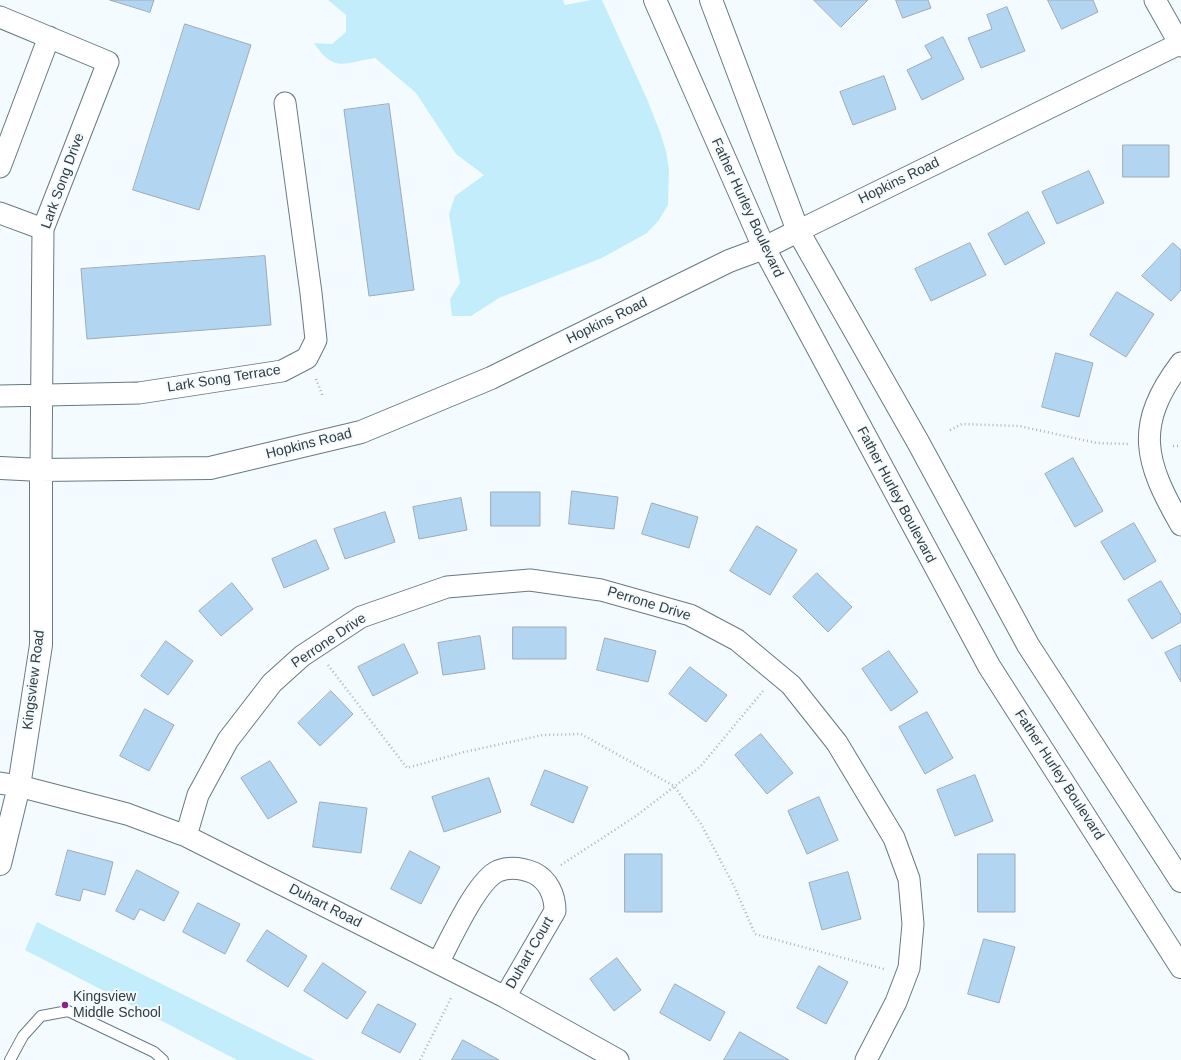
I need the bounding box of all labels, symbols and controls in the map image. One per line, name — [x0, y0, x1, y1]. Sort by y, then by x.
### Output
street label: Lark Song Drive — [38, 131, 88, 231]
street label: Father Hurley Boulevard — [707, 136, 787, 280]
street label: Hopkins Road — [856, 154, 942, 208]
street label: Hopkins Road — [564, 294, 650, 348]
street label: Lark Song Terrace — [166, 362, 282, 396]
street label: Father Hurley Boulevard — [853, 424, 939, 566]
street label: Hopkins Road — [264, 425, 354, 463]
street label: Perrone Drive — [605, 583, 693, 625]
street label: Perrone Drive — [289, 610, 369, 672]
street label: Kingsview Road — [20, 629, 48, 731]
street label: Father Hurley Boulevard — [1011, 707, 1107, 843]
street label: Duhart Road — [286, 880, 364, 932]
street label: Duhart Court — [503, 914, 557, 992]
place label: Kingsview Middle School — [73, 989, 161, 1022]
marker: Kingsview Middle School — [60, 1000, 70, 1010]

